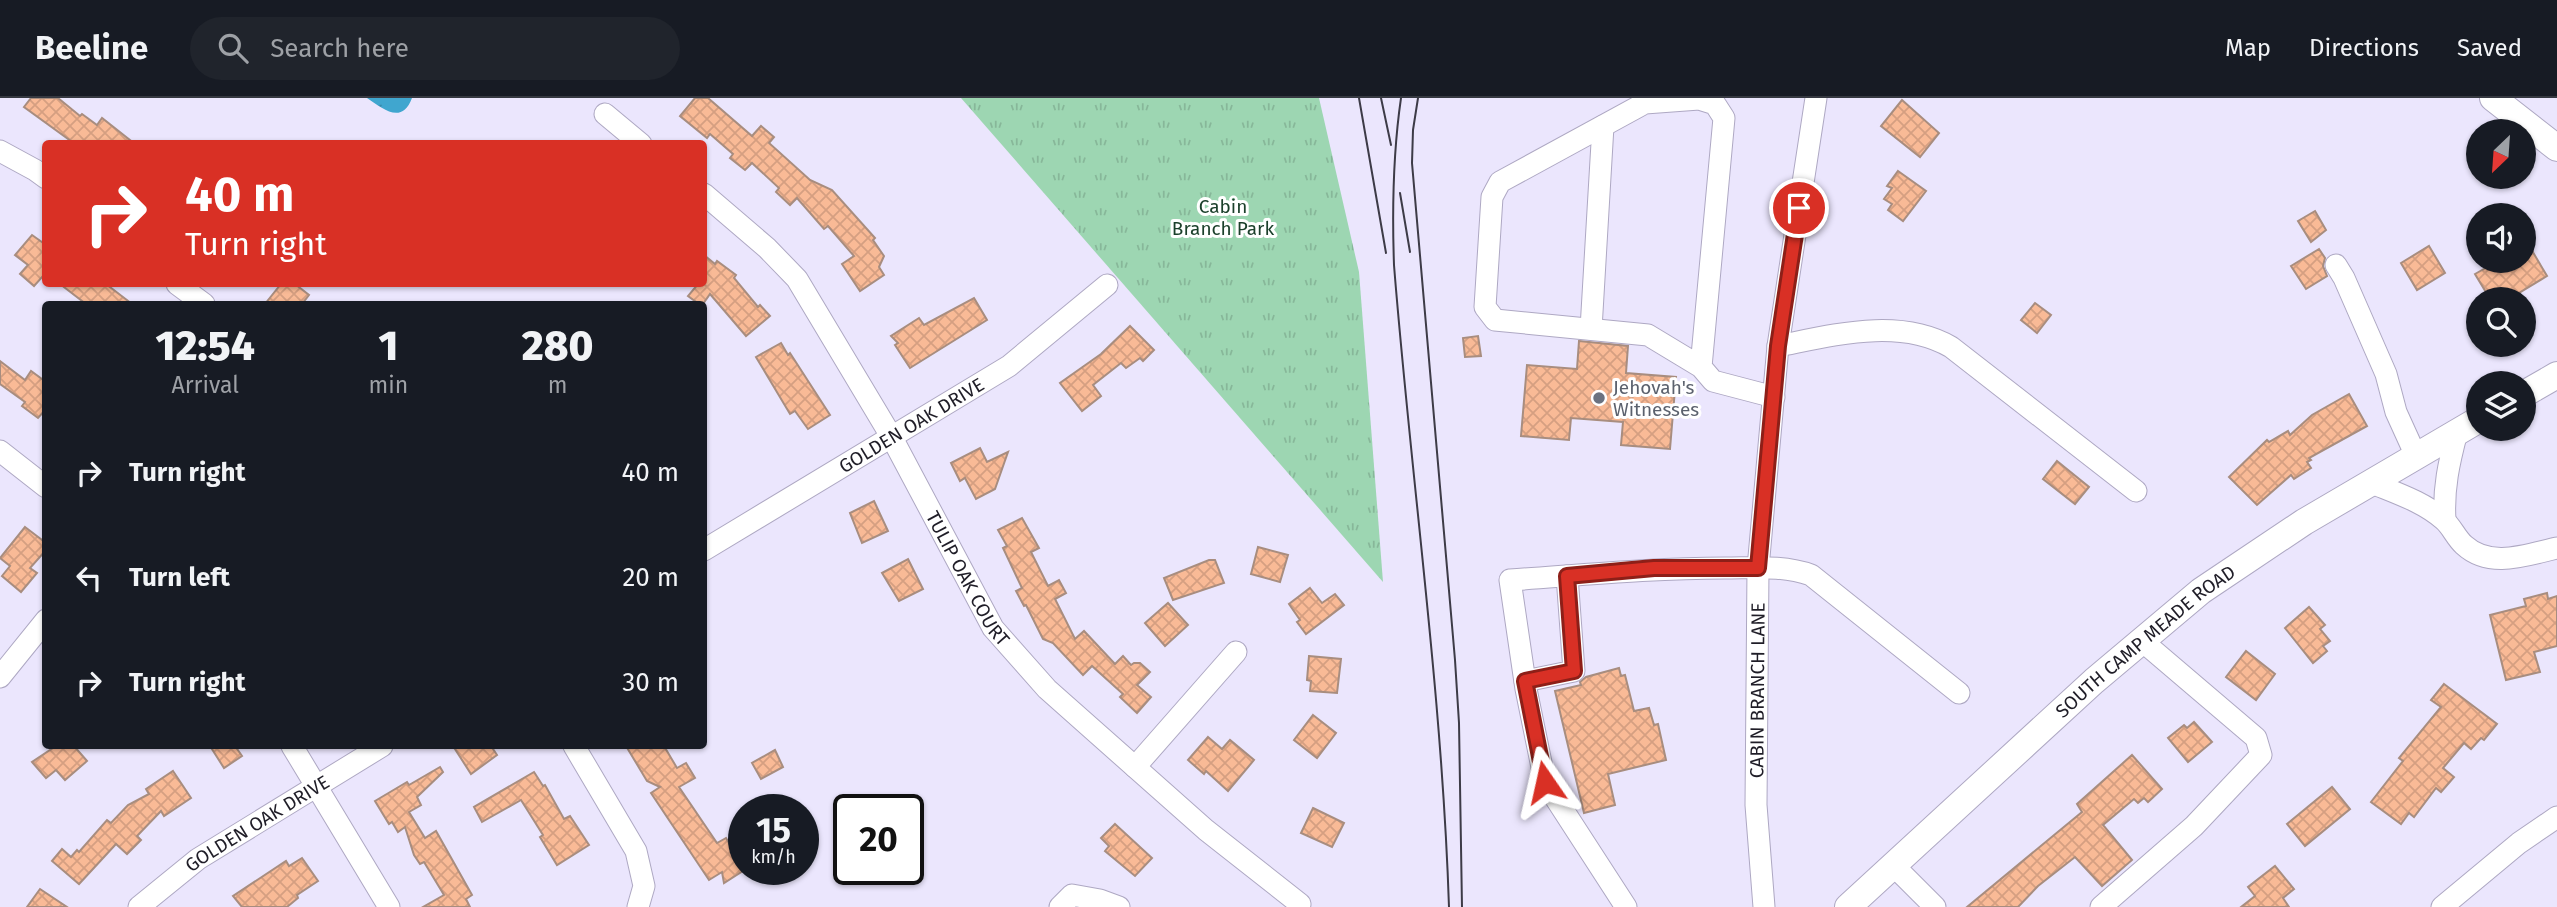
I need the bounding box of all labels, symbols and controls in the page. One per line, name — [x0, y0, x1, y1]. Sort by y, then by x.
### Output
search box — [190, 17, 680, 80]
text: Beeline — [35, 28, 148, 68]
icon: search — [214, 29, 252, 67]
text: Search here — [270, 33, 409, 64]
text: Map — [2225, 34, 2271, 62]
text: Directions — [2309, 34, 2419, 62]
text: Saved — [2457, 34, 2522, 62]
north arrow — [2466, 119, 2536, 189]
map controls — [2466, 119, 2536, 441]
text: 40 m — [185, 165, 294, 224]
icon: right — [70, 168, 161, 259]
pin — [1769, 178, 1829, 238]
icon: arrive — [1780, 189, 1818, 227]
park label: Cabin Branch Park — [1172, 195, 1274, 240]
button: sound — [2466, 203, 2536, 273]
text: Turn right — [185, 225, 327, 263]
button: search — [2466, 287, 2536, 357]
text: 12:54 — [156, 321, 255, 371]
text: 1 — [378, 321, 398, 371]
text: 280 — [522, 321, 593, 371]
text: Arrival — [172, 371, 239, 399]
text: min — [368, 371, 408, 399]
text: m — [548, 371, 567, 399]
button: layers — [2466, 371, 2536, 441]
street label: GOLDEN OAK DRIVE — [835, 372, 988, 478]
place label: Jehovah's Witnesses — [1613, 376, 1699, 421]
marker: Jehovah's Witnesses — [1591, 390, 1607, 406]
icon: right — [70, 454, 108, 492]
text: Turn right — [129, 457, 246, 488]
text: 40 m — [621, 457, 679, 488]
street label: TULIP OAK COURT — [921, 507, 1015, 651]
icon: left — [70, 559, 108, 597]
street label: SOUTH CAMP MEADE ROAD — [2050, 560, 2240, 722]
text: Turn left — [129, 562, 230, 593]
text: 20 m — [622, 562, 679, 593]
street label: CABIN BRANCH LANE — [1745, 602, 1769, 778]
icon: right — [70, 664, 108, 702]
text: Turn right — [129, 667, 246, 698]
text: 30 m — [622, 667, 679, 698]
position arrow — [1508, 745, 1582, 819]
street label: GOLDEN OAK DRIVE — [180, 770, 333, 877]
speed limit sign: 20 — [833, 794, 924, 885]
text: 15 — [756, 809, 791, 851]
text: km/h — [751, 846, 796, 868]

